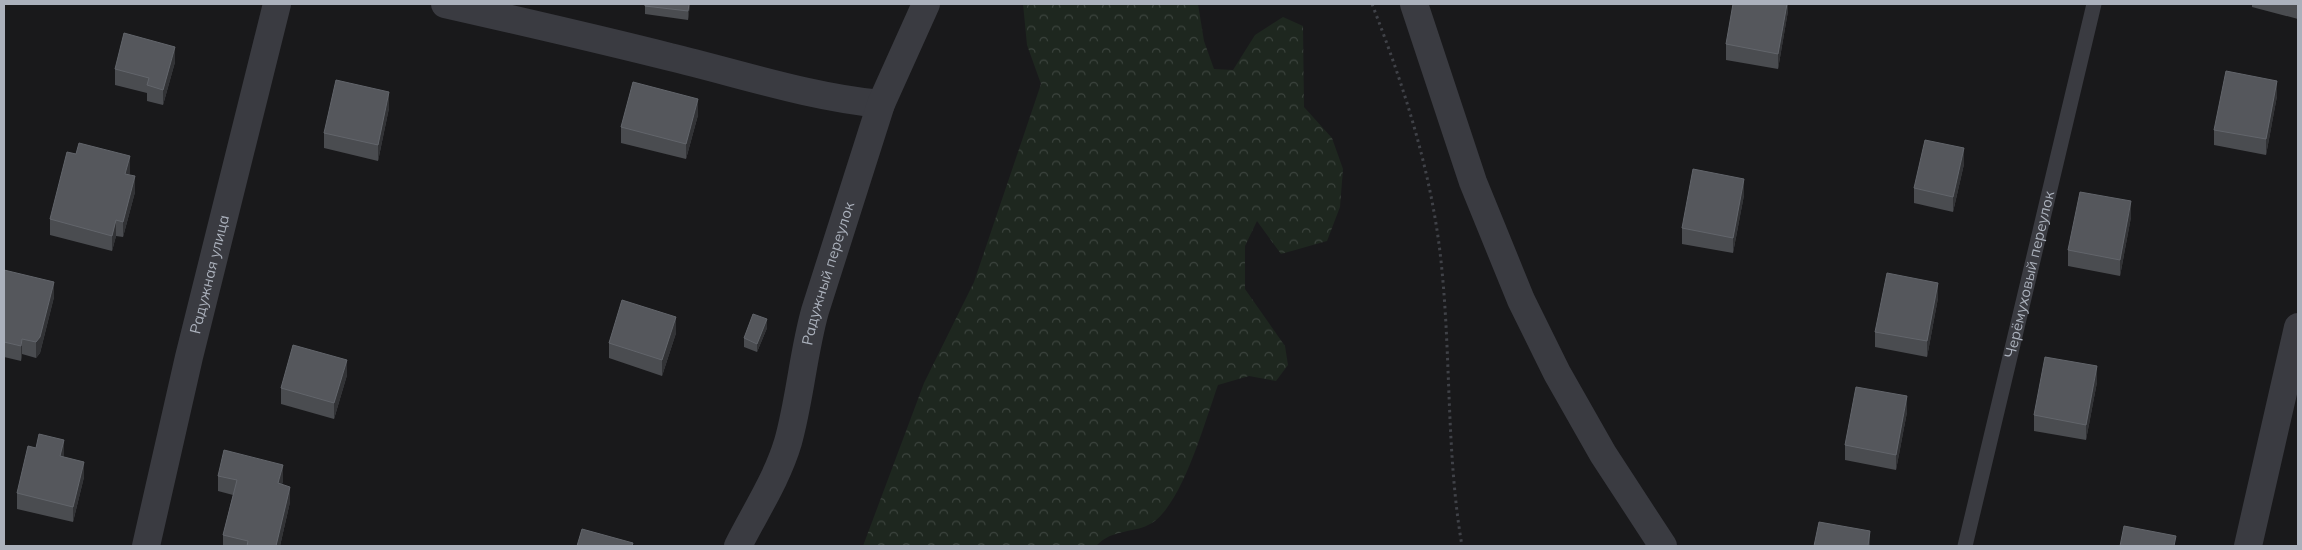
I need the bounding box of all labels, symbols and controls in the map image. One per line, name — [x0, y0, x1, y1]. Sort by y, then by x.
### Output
street label: Черёмуховый переулок — [2000, 188, 2058, 360]
street label: Радужный переулок — [797, 198, 859, 347]
street label: Радужная улица — [185, 213, 233, 336]

